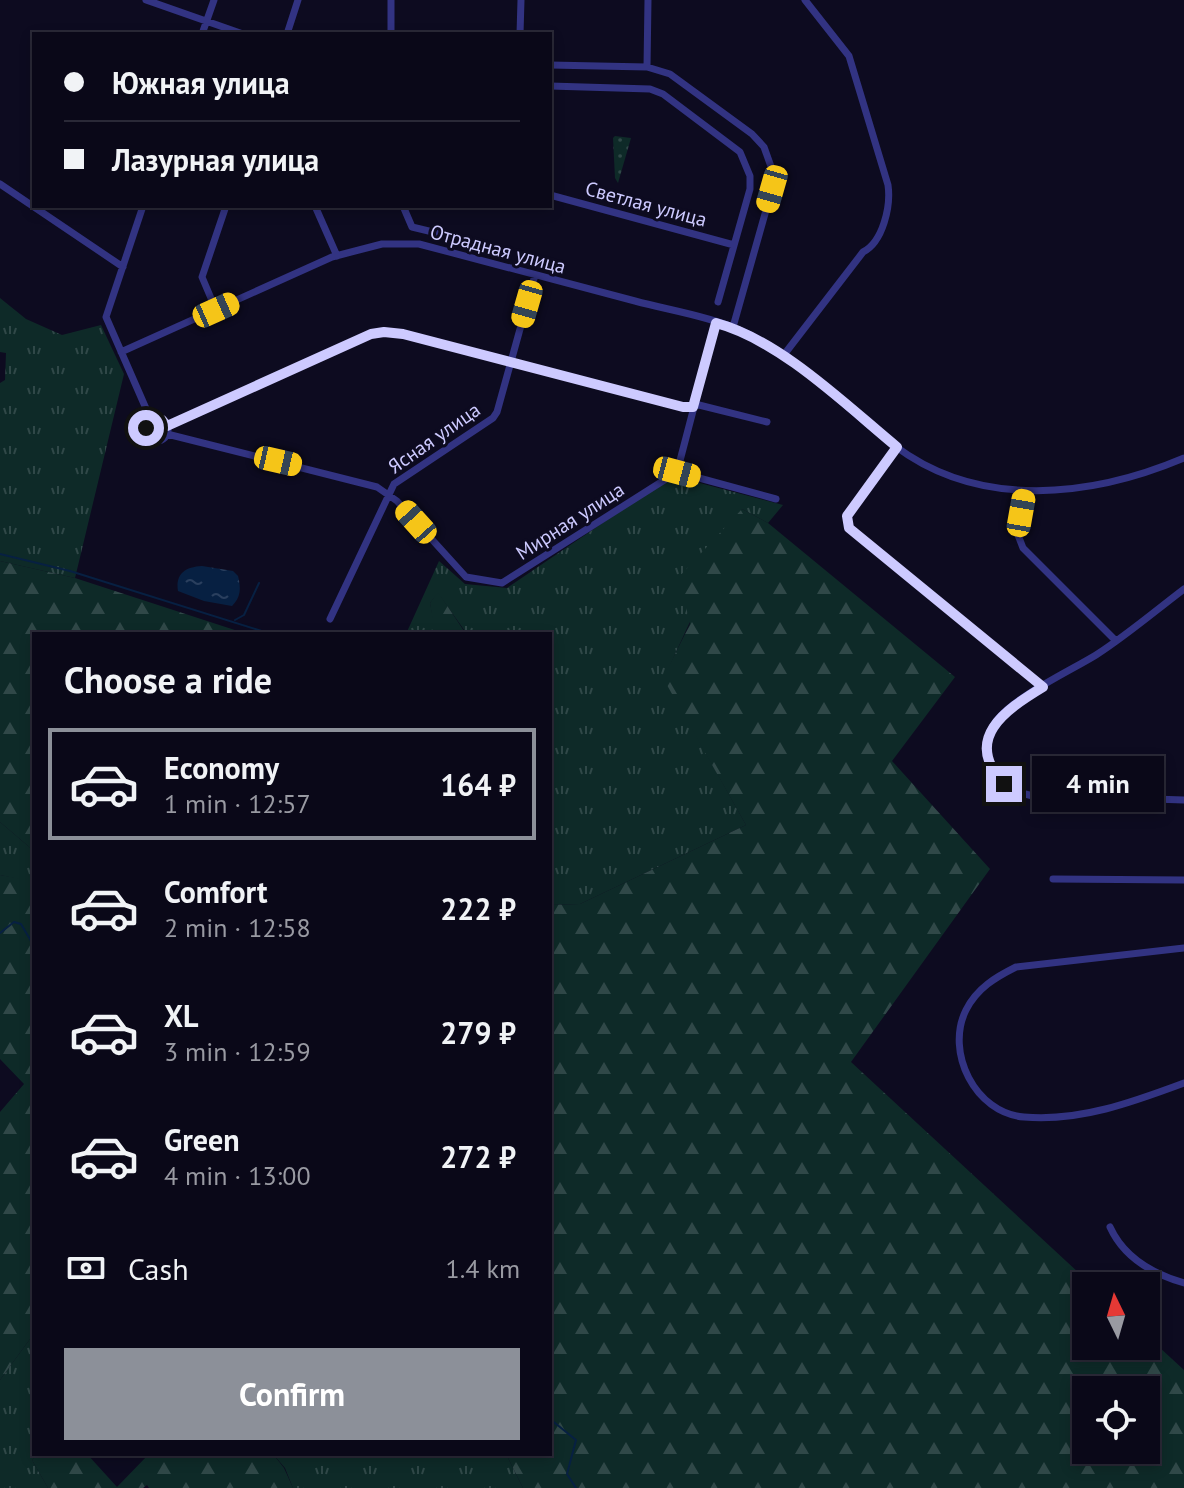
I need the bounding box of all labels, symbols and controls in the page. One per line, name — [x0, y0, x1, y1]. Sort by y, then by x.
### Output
text: Южная улица — [112, 63, 290, 102]
text: Лазурная улица — [112, 140, 319, 179]
car — [754, 163, 790, 215]
street label: Светлая улица — [582, 175, 710, 233]
street label: Отрадная улица — [427, 218, 569, 280]
car — [509, 278, 545, 330]
car — [189, 289, 243, 331]
street label: Ясная улица — [383, 397, 485, 479]
route start — [128, 410, 164, 446]
car — [252, 444, 304, 478]
car — [651, 454, 703, 490]
street label: Мирная улица — [511, 476, 629, 566]
car — [1005, 487, 1037, 539]
car — [391, 496, 441, 548]
text: Choose a ride — [64, 656, 272, 703]
icon: car — [68, 748, 140, 820]
text: Economy — [164, 748, 279, 787]
callout: 4 min — [1032, 756, 1164, 812]
text: 164 ₽ — [440, 765, 516, 804]
route end — [986, 766, 1022, 802]
text: 4 min — [1066, 767, 1130, 800]
text: 1 min · 12:57 — [164, 787, 311, 820]
icon: car — [68, 872, 140, 944]
text: Comfort — [164, 872, 267, 911]
text: 222 ₽ — [440, 889, 516, 928]
text: 2 min · 12:58 — [164, 911, 311, 944]
icon: car — [68, 996, 140, 1068]
text: XL — [164, 996, 198, 1035]
text: 279 ₽ — [440, 1013, 516, 1052]
text: 3 min · 12:59 — [164, 1035, 311, 1068]
icon: car — [68, 1120, 140, 1192]
text: Green — [164, 1120, 239, 1159]
text: 272 ₽ — [440, 1137, 516, 1176]
text: 4 min · 13:00 — [164, 1159, 311, 1192]
icon: cash — [64, 1246, 108, 1290]
text: Cash — [128, 1249, 189, 1288]
text: 1.4 km — [446, 1252, 520, 1285]
north arrow — [1072, 1272, 1160, 1360]
map controls — [1072, 1272, 1160, 1464]
button: Confirm — [64, 1348, 520, 1440]
button: locate — [1072, 1376, 1160, 1464]

